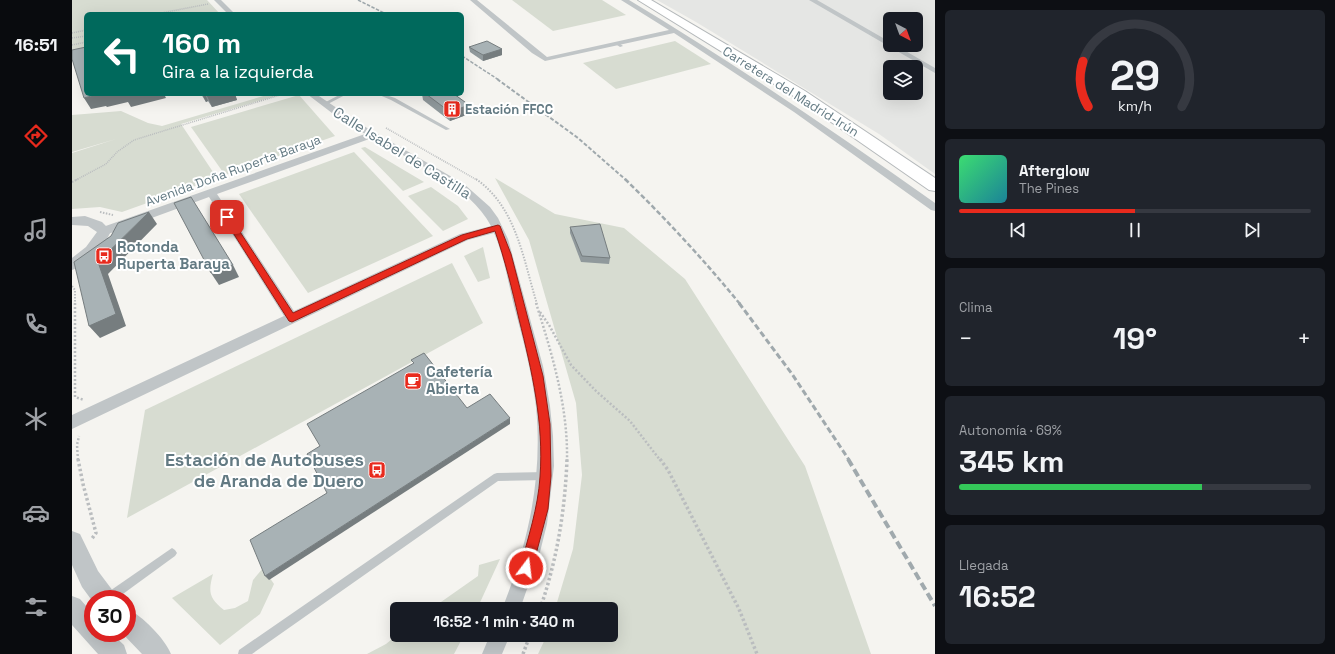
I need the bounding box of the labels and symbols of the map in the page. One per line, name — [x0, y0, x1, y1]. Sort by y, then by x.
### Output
north arrow — [883, 12, 923, 52]
street label: Carretera del Madrid-Irún — [719, 42, 862, 140]
building icon: Estación FFCC — [442, 99, 462, 119]
place label: Estación FFCC — [465, 101, 553, 118]
street label: Calle Isabel de Castilla — [330, 102, 475, 203]
street label: Avenida Doña Ruperta Baraya — [143, 131, 324, 210]
pin — [210, 200, 244, 234]
place label: Rotonda Ruperta Baraya — [117, 237, 230, 273]
bus stop icon: Rotonda Ruperta Baraya — [94, 246, 114, 266]
place label: Cafetería Abierta — [426, 362, 493, 398]
cafe icon: Cafetería Abierta — [403, 371, 423, 391]
place label: Estación de Autobuses de Aranda de Duero — [165, 448, 364, 492]
bus stop icon: Estación de Autobuses de Aranda de Duero — [367, 460, 387, 480]
position arrow — [505, 547, 547, 589]
speed limit sign: 30 — [84, 590, 136, 642]

